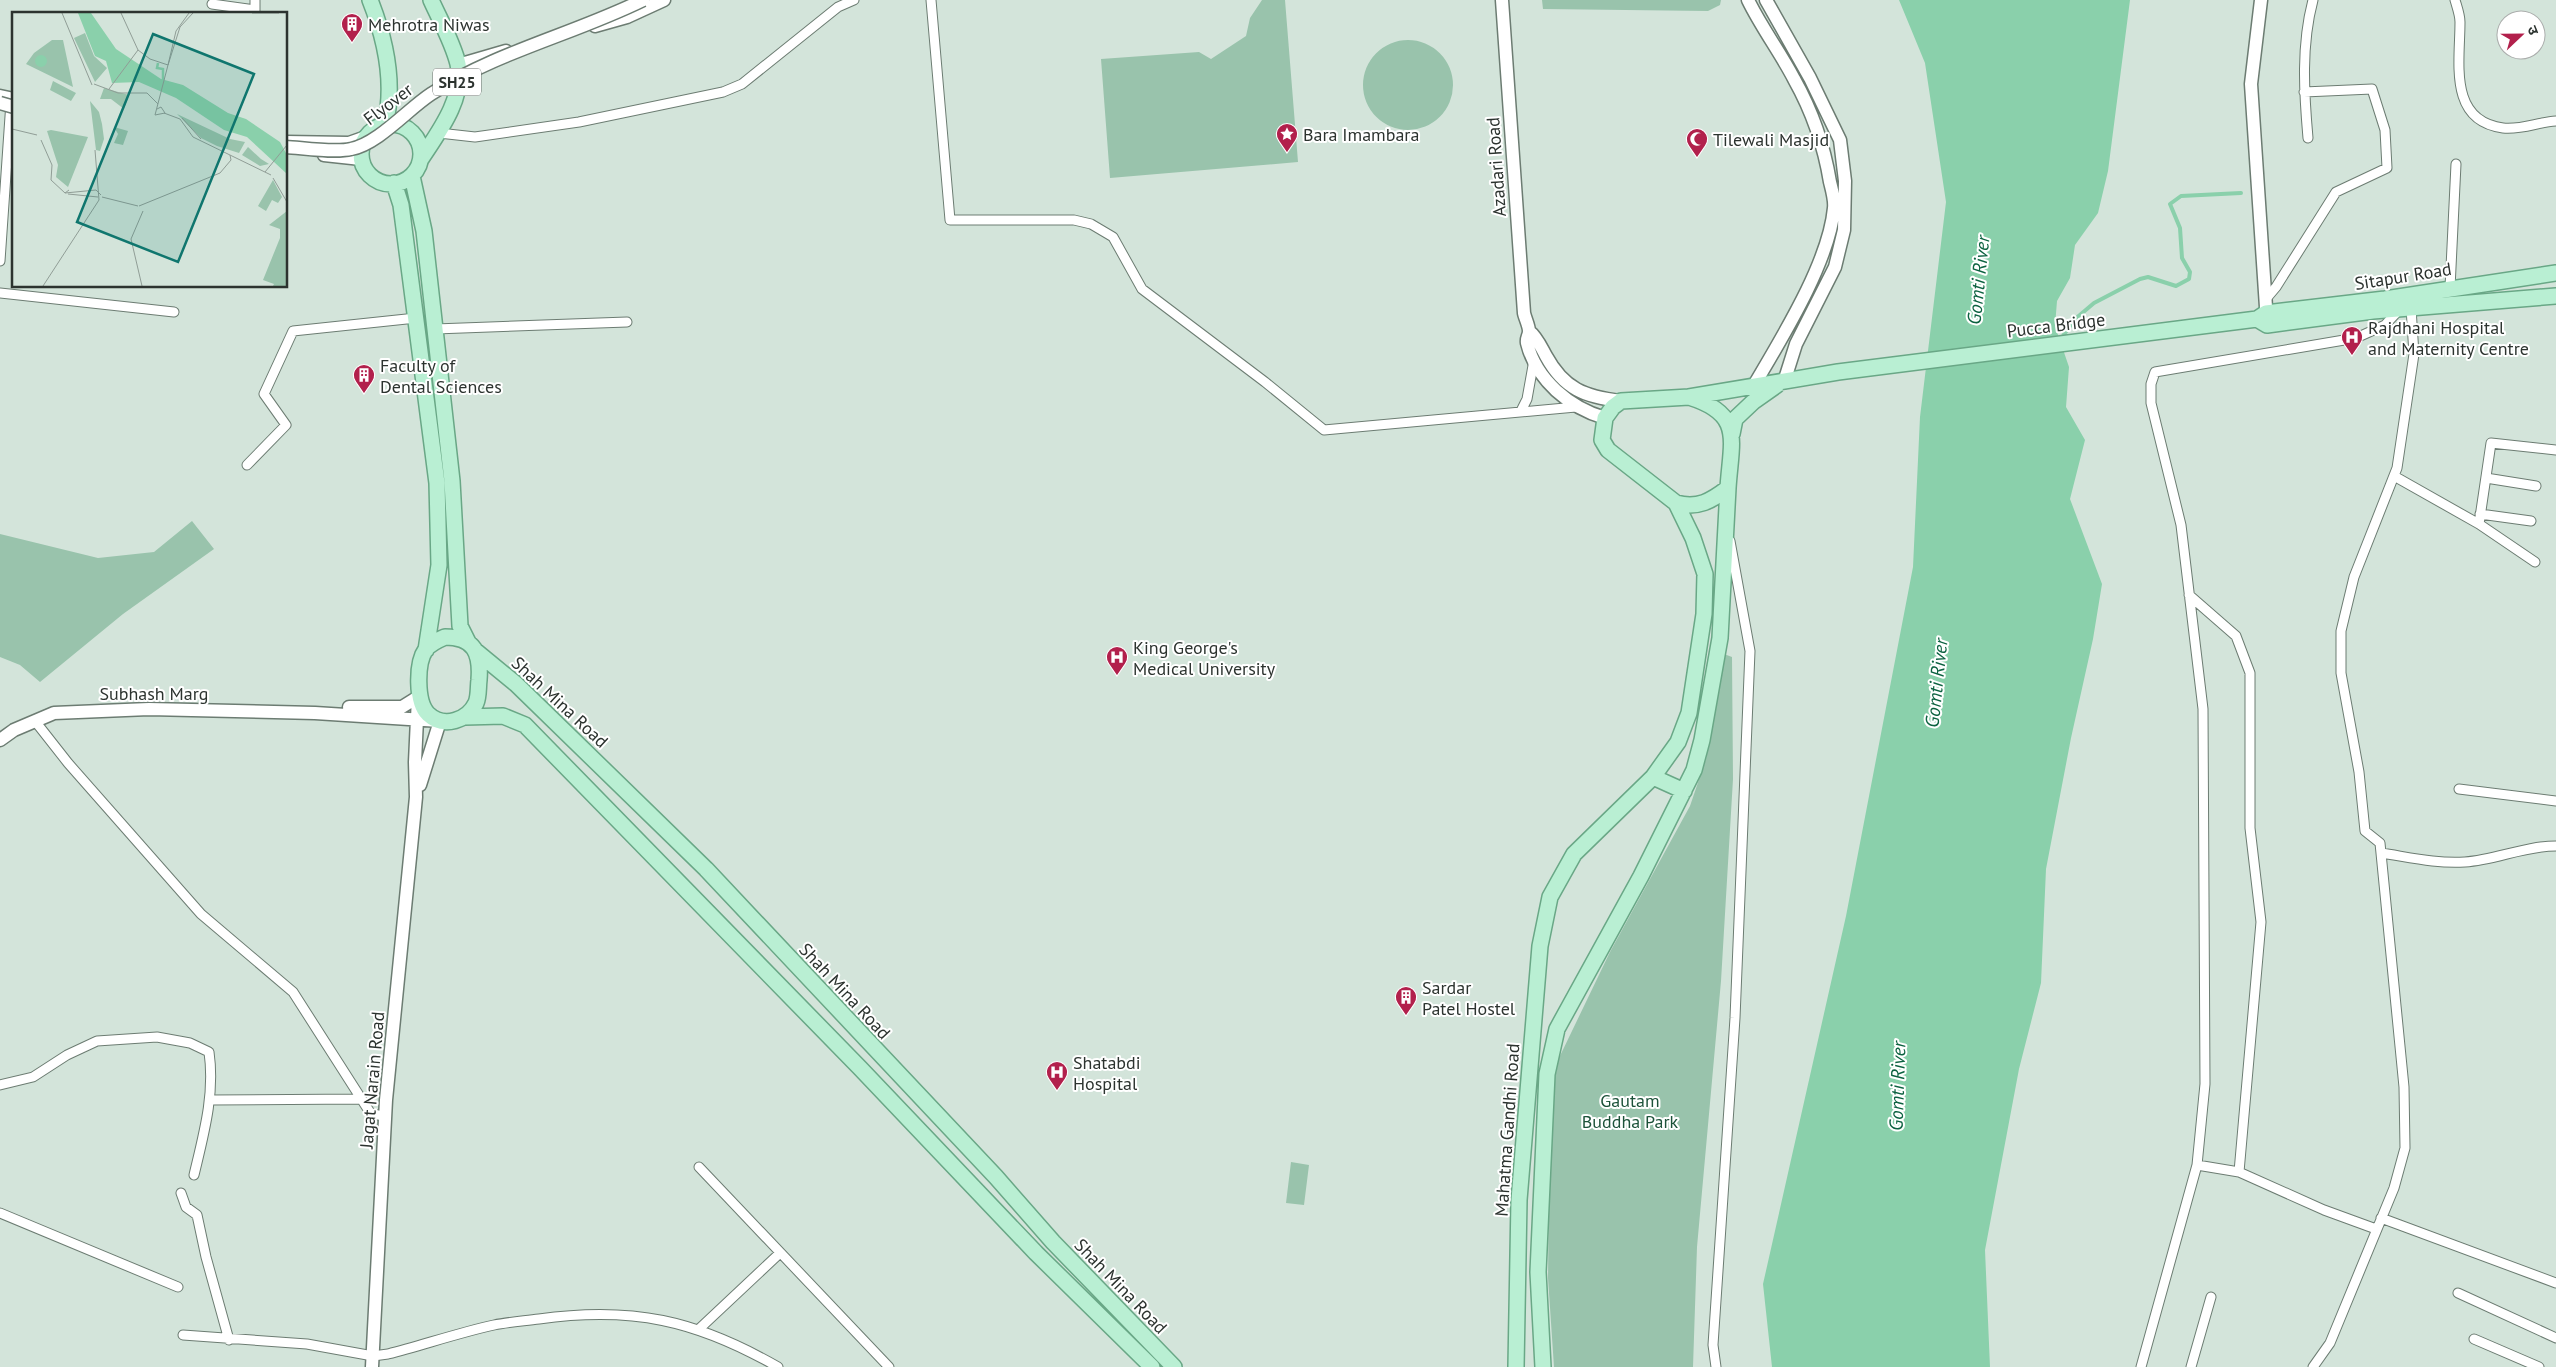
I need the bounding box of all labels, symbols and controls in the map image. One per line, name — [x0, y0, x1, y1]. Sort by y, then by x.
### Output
north arrow — [2496, 10, 2546, 60]
inset map — [12, 12, 288, 288]
building icon: Mehrotra Niwas — [340, 12, 364, 43]
place label: Mehrotra Niwas — [368, 13, 490, 36]
text: उ — [2523, 23, 2543, 38]
road number: SH25 — [433, 68, 481, 95]
street label: Flyover — [359, 78, 417, 130]
street label: Azadari Road — [1481, 117, 1511, 217]
place icon: Bara Imambara — [1275, 122, 1299, 153]
place label: Bara Imambara — [1303, 123, 1419, 146]
mosque icon: Tilewali Masjid — [1685, 127, 1709, 158]
place label: Tilewali Masjid — [1713, 128, 1829, 151]
water label: Gomti River — [1961, 232, 1995, 326]
street label: Sitapur Road — [2353, 257, 2453, 295]
street label: Pucca Bridge — [2006, 308, 2106, 342]
place label: Rajdhani Hospital and Maternity Centre — [2368, 316, 2529, 360]
hospital icon: Rajdhani Hospital and Maternity Centre — [2340, 325, 2364, 356]
place label: Faculty of Dental Sciences — [380, 354, 502, 398]
building icon: Faculty of Dental Sciences — [352, 363, 376, 394]
water label: Gomti River — [1919, 635, 1953, 729]
place label: King George's Medical University — [1133, 636, 1276, 680]
hospital icon: King George's Medical University — [1105, 645, 1129, 676]
street label: Shah Mina Road — [507, 651, 613, 753]
street label: Subhash Marg — [100, 682, 208, 705]
street label: Shah Mina Road — [794, 938, 896, 1044]
place label: Sardar Patel Hostel — [1422, 976, 1516, 1020]
building icon: Sardar Patel Hostel — [1394, 985, 1418, 1016]
street label: Jagat Narain Road — [354, 1011, 389, 1150]
water label: Gomti River — [1883, 1039, 1911, 1131]
street label: Mahatma Gandhi Road — [1489, 1043, 1525, 1217]
place label: Shatabdi Hospital — [1073, 1051, 1141, 1095]
hospital icon: Shatabdi Hospital — [1045, 1060, 1069, 1091]
park label: Gautam Buddha Park — [1582, 1089, 1679, 1133]
street label: Shah Mina Road — [1070, 1234, 1172, 1338]

